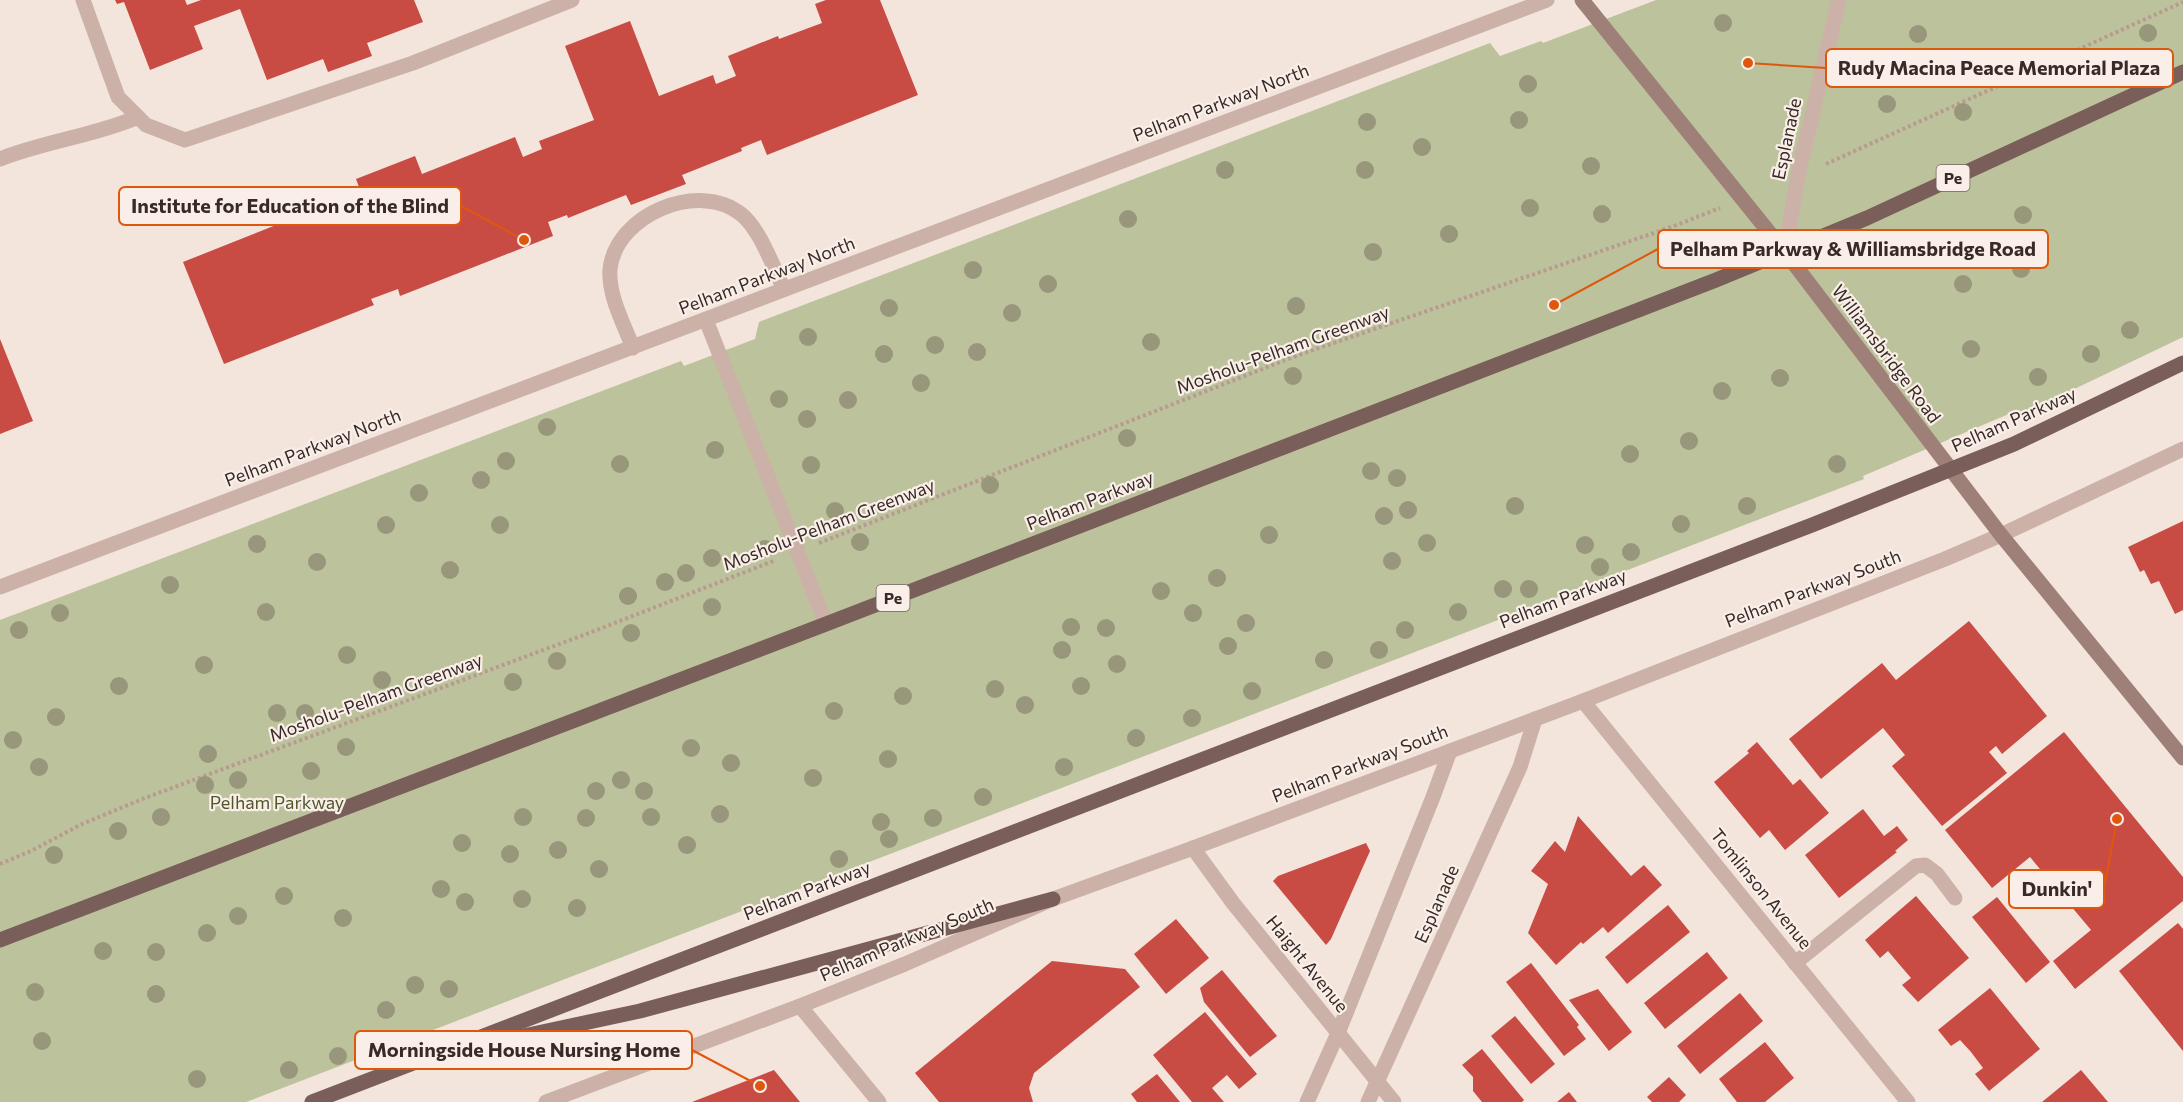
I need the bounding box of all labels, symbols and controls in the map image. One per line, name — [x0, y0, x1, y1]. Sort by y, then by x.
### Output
callout: Rudy Macina Peace Memorial Plaza — [1826, 49, 2173, 87]
text: Rudy Macina Peace Memorial Plaza — [1838, 55, 2160, 79]
street label: Pelham Parkway North — [1129, 58, 1312, 146]
street label: Esplanade — [1767, 96, 1805, 182]
road number: Pe — [1936, 165, 1970, 191]
callout: Institute for Education of the Blind — [119, 187, 461, 225]
text: Institute for Education of the Blind — [131, 193, 449, 217]
callout: Pelham Parkway & Williamsbridge Road — [1658, 230, 2048, 268]
street label: Pelham Parkway North — [675, 231, 858, 319]
text: Pelham Parkway & Williamsbridge Road — [1670, 236, 2036, 260]
street label: Williamsbridge Road — [1828, 280, 1946, 427]
street label: Mosholu-Pelham Greenway — [1173, 300, 1392, 398]
street label: Pelham Parkway — [1948, 382, 2079, 456]
street label: Pelham Parkway North — [221, 403, 404, 491]
street label: Pelham Parkway — [1023, 466, 1156, 534]
street label: Mosholu-Pelham Greenway — [720, 473, 938, 575]
street label: Pelham Parkway South — [1721, 544, 1904, 632]
street label: Pelham Parkway — [1496, 564, 1629, 632]
road number: Pe — [876, 585, 910, 611]
street label: Mosholu-Pelham Greenway — [266, 648, 485, 746]
street label: Pelham Parkway South — [1268, 719, 1451, 807]
park label: Pelham Parkway — [210, 791, 344, 813]
street label: Tomlinson Avenue — [1706, 824, 1817, 953]
street label: Pelham Parkway — [740, 856, 873, 924]
street label: Esplanade — [1409, 861, 1463, 946]
callout: Dunkin' — [2009, 870, 2104, 908]
text: Dunkin' — [2022, 876, 2092, 900]
street label: Pelham Parkway South — [816, 892, 997, 986]
street label: Haight Avenue — [1262, 910, 1354, 1016]
callout: Morningside House Nursing Home — [355, 1031, 692, 1069]
text: Morningside House Nursing Home — [368, 1037, 680, 1061]

